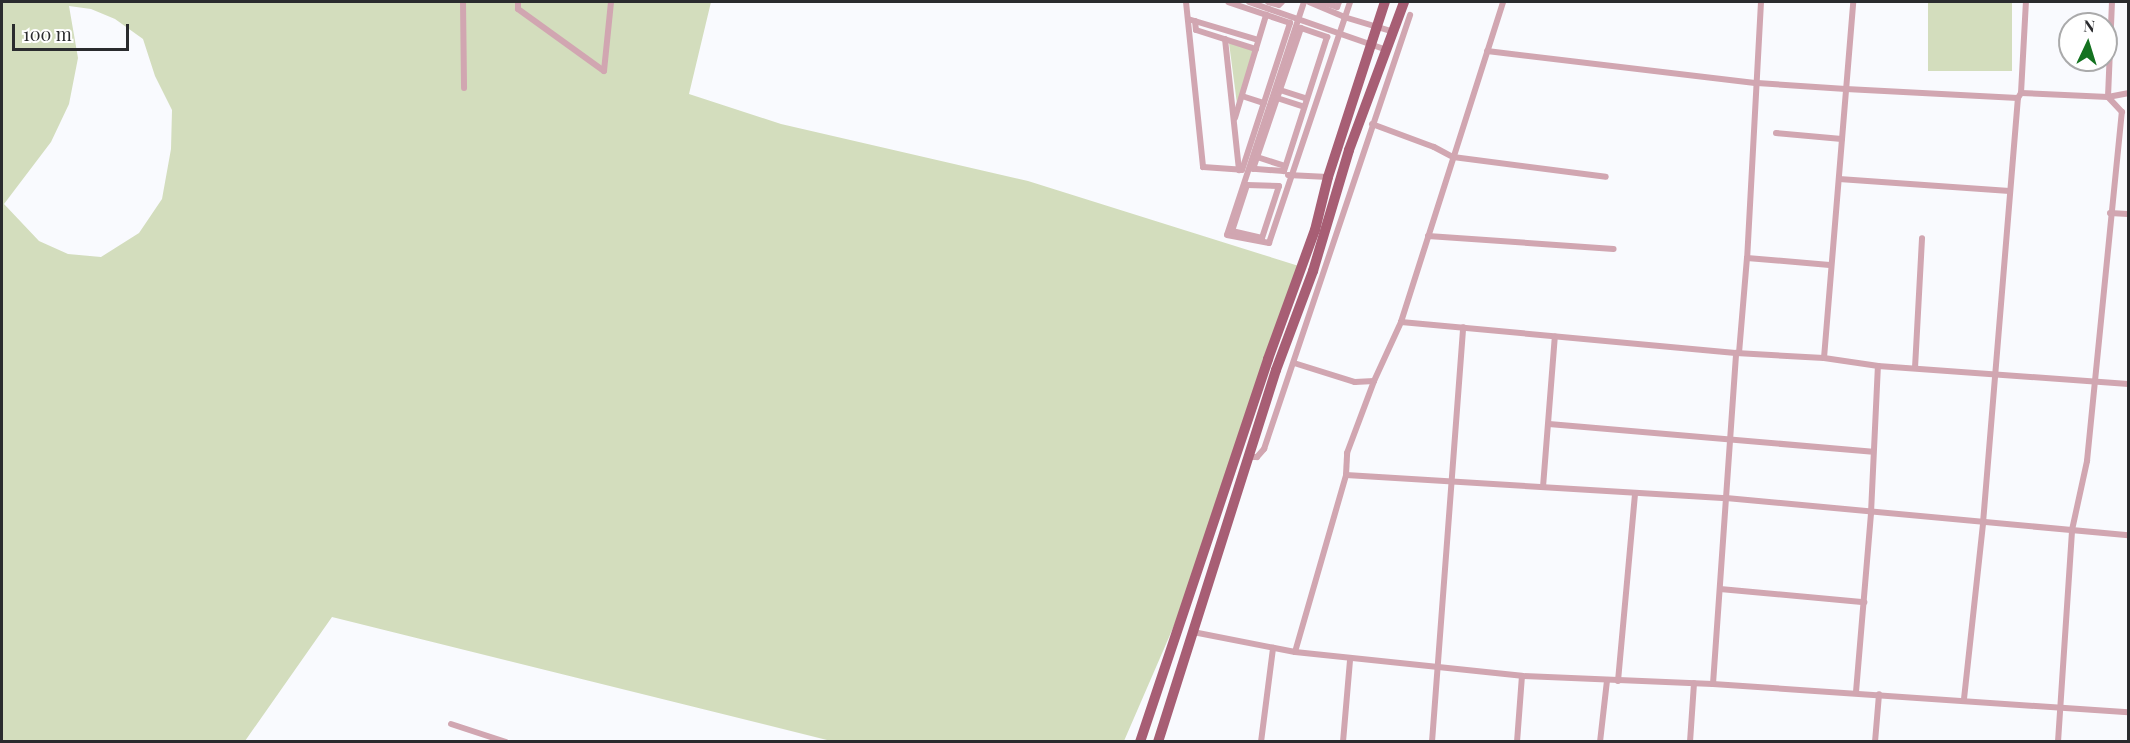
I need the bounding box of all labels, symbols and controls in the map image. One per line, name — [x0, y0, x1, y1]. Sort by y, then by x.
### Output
scale bar — [15, 12, 132, 50]
north arrow — [2058, 12, 2118, 72]
text: N — [2083, 15, 2096, 36]
text: 100 m — [23, 22, 72, 46]

